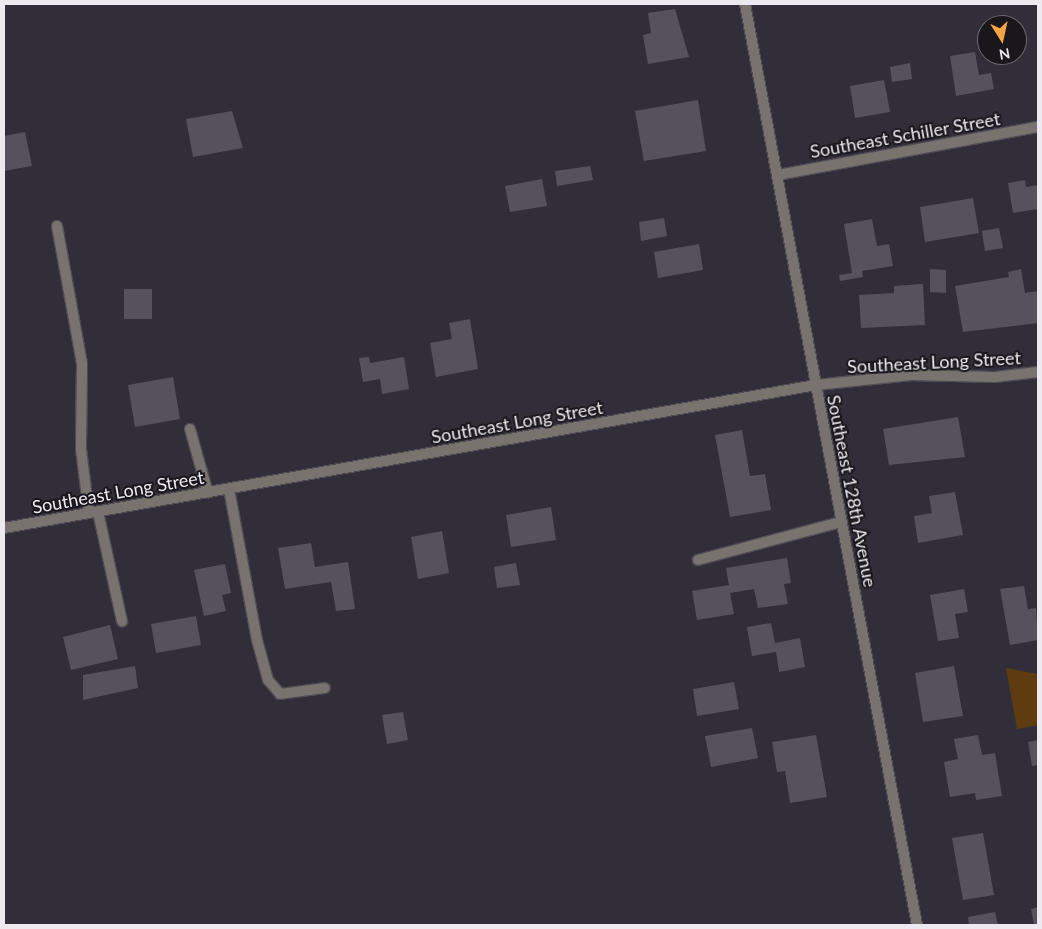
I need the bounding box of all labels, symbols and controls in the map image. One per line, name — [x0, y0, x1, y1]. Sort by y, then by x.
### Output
north arrow — [977, 15, 1027, 65]
text: N — [998, 45, 1011, 64]
street label: Southeast Schiller Street — [808, 108, 1002, 162]
street label: Southeast Long Street — [847, 347, 1021, 377]
street label: Southeast 128th Avenue — [823, 393, 881, 589]
street label: Southeast Long Street — [429, 396, 605, 448]
street label: Southeast Long Street — [30, 466, 206, 518]

